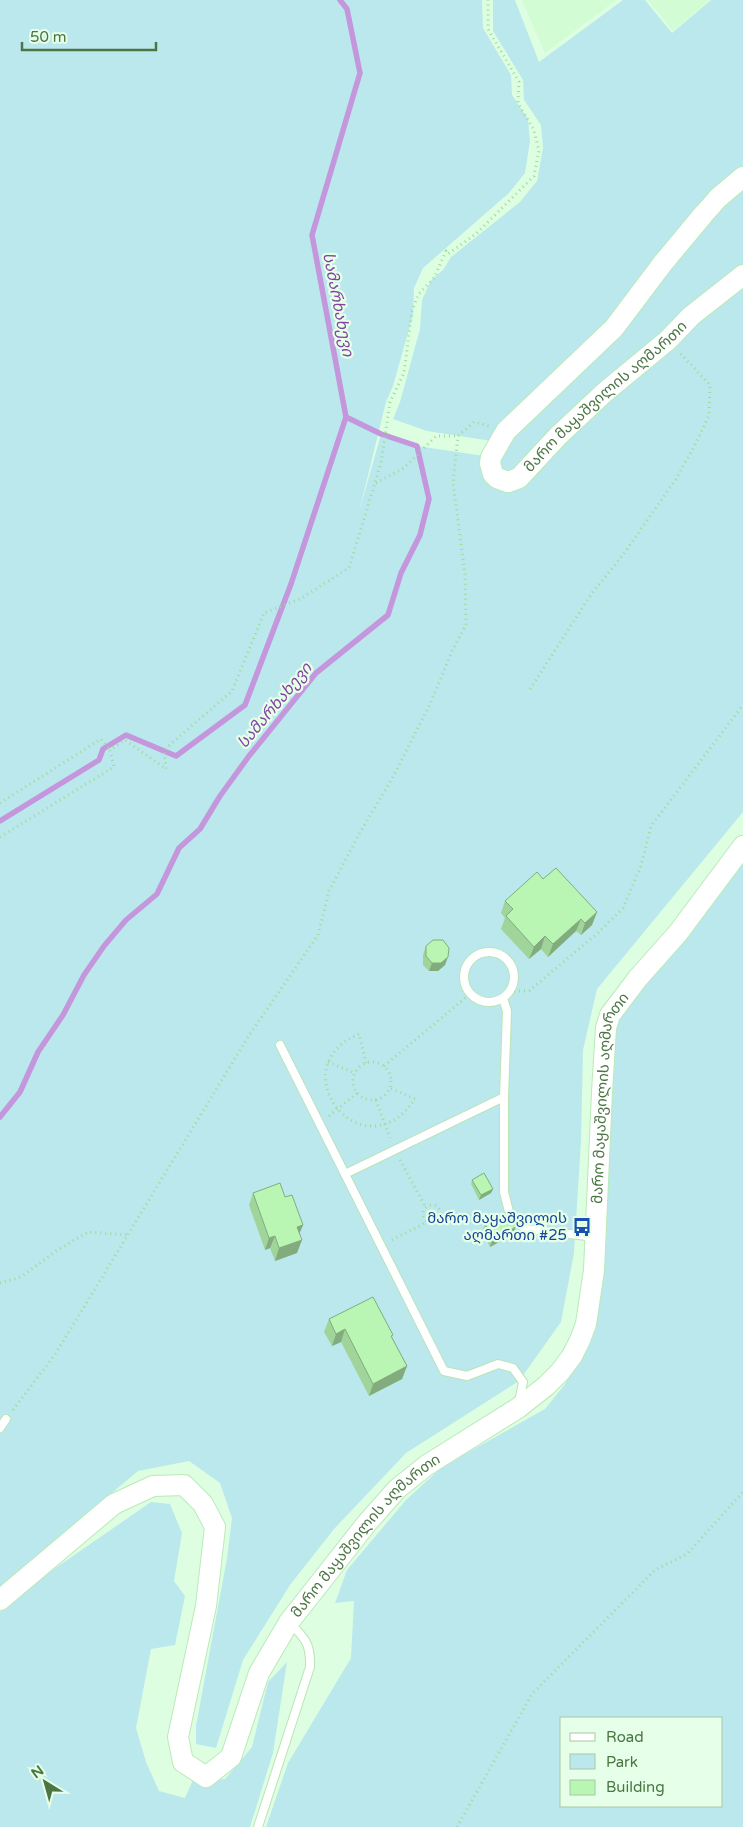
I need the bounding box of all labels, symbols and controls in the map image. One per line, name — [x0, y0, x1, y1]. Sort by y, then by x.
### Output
scale bar — [22, 20, 156, 52]
text: 50 m — [30, 28, 67, 46]
water label: სამარხახევი — [318, 251, 358, 359]
street label: მარო მაყაშვილის აღმართი — [520, 317, 691, 476]
water label: სამარხახევი — [233, 658, 317, 752]
street label: მარო მაყაშვილის აღმართი — [588, 989, 633, 1204]
place label: მარო მაყაშვილის აღმართი #25 — [427, 1209, 567, 1244]
bus stop icon: მარო მაყაშვილის აღმართი #25 — [571, 1216, 593, 1238]
street label: მარო მაყაშვილის აღმართი — [287, 1450, 444, 1621]
legend — [560, 1717, 723, 1807]
text: Road — [606, 1728, 644, 1746]
text: Park — [606, 1753, 638, 1771]
north arrow — [20, 1757, 70, 1807]
text: N — [28, 1762, 47, 1782]
text: Building — [606, 1778, 665, 1796]

